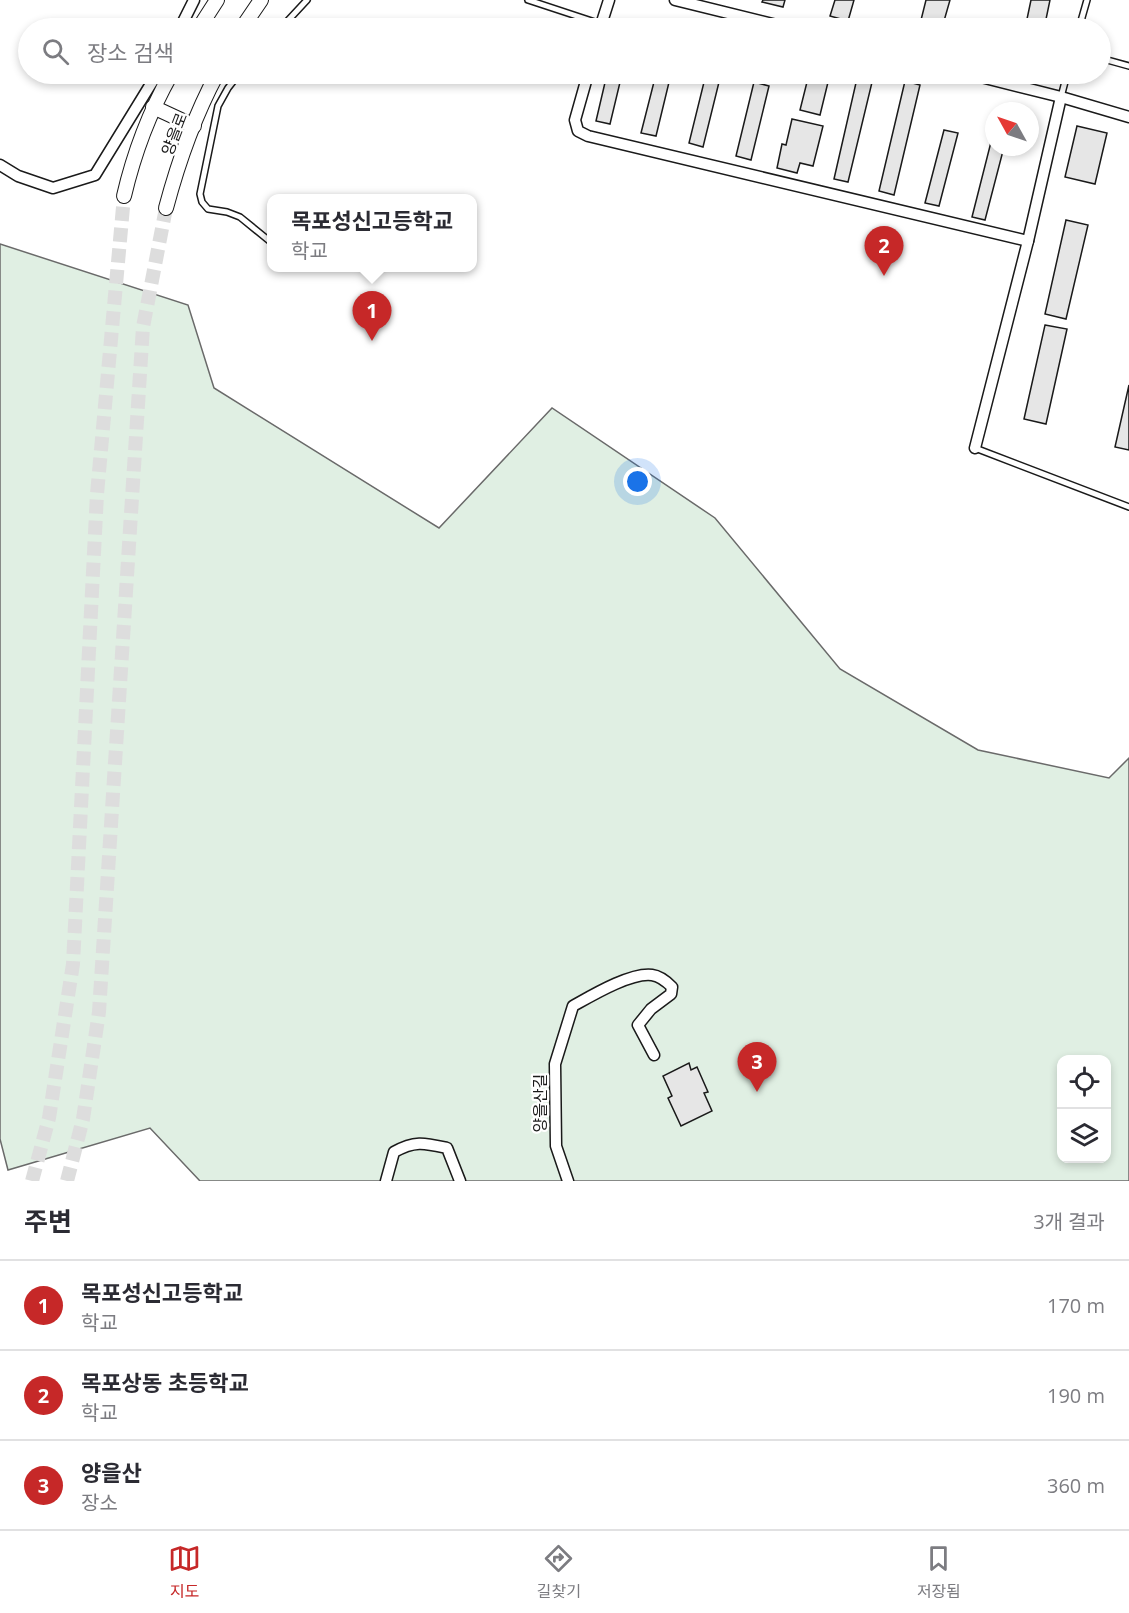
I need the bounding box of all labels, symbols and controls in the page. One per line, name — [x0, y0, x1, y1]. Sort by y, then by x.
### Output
search box — [18, 18, 1111, 84]
icon: search — [39, 35, 72, 68]
text: 장소 검색 — [87, 37, 174, 67]
north arrow — [985, 102, 1039, 156]
street label: 양을로 — [156, 109, 192, 159]
popup — [267, 194, 477, 272]
text: 목포성신고등학교 — [291, 205, 453, 235]
pin: 2 — [864, 226, 904, 276]
text: 학교 — [291, 237, 328, 264]
pin: 1 — [352, 292, 392, 341]
your location — [623, 467, 652, 496]
pin: 3 — [738, 1042, 777, 1092]
map controls — [1057, 1055, 1111, 1163]
button: locate — [1057, 1055, 1111, 1109]
street label: 양을산길 — [529, 1074, 551, 1132]
button: layers — [1057, 1109, 1111, 1163]
text: 주변 — [24, 1203, 72, 1239]
text: 3개 결과 — [1033, 1208, 1105, 1235]
text: 목포성신고등학교 — [81, 1277, 243, 1307]
text: 1 — [38, 1292, 49, 1319]
text: 170 m — [1047, 1292, 1105, 1319]
text: 학교 — [81, 1309, 118, 1336]
text: 목포상동 초등학교 — [81, 1367, 249, 1397]
text: 2 — [38, 1382, 49, 1409]
text: 190 m — [1047, 1382, 1105, 1409]
text: 학교 — [81, 1399, 118, 1426]
text: 양을산 — [81, 1457, 142, 1487]
text: 3 — [38, 1472, 49, 1499]
text: 360 m — [1047, 1472, 1105, 1499]
text: 장소 — [81, 1489, 118, 1516]
tab: 지도 — [168, 1542, 201, 1602]
tab: 길찾기 — [537, 1542, 581, 1602]
tab: 저장됨 — [917, 1542, 961, 1602]

